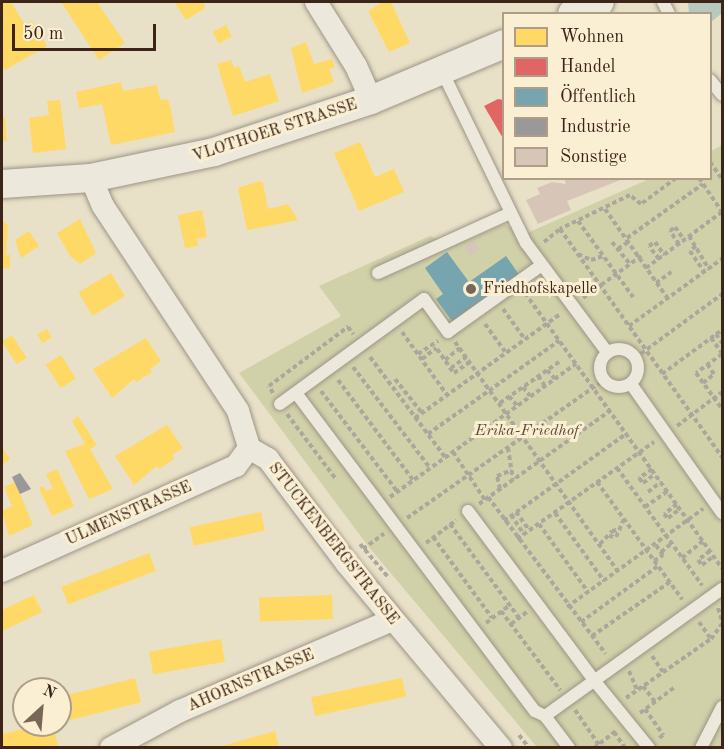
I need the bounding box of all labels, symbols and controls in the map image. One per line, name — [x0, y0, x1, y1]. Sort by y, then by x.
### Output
scale bar — [15, 12, 159, 50]
legend — [502, 12, 712, 180]
text: 50 m — [23, 25, 63, 43]
text: Wohnen — [560, 28, 624, 46]
text: Handel — [560, 58, 615, 76]
text: Öffentlich — [560, 88, 636, 106]
street label: VLOTHOER STRASSE — [190, 95, 360, 167]
text: Industrie — [560, 118, 630, 136]
text: Sonstige — [560, 148, 627, 166]
place label: Friedhofskapelle — [483, 279, 597, 299]
marker: Friedhofskapelle — [464, 282, 478, 296]
park label: Erika-Friedhof — [475, 421, 579, 441]
street label: STUCKENBERGSTRASSE — [264, 459, 402, 629]
street label: ULMENSTRASSE — [63, 478, 195, 550]
street label: AHORNSTRASSE — [185, 646, 317, 716]
north arrow — [12, 677, 72, 737]
text: N — [40, 683, 58, 702]

